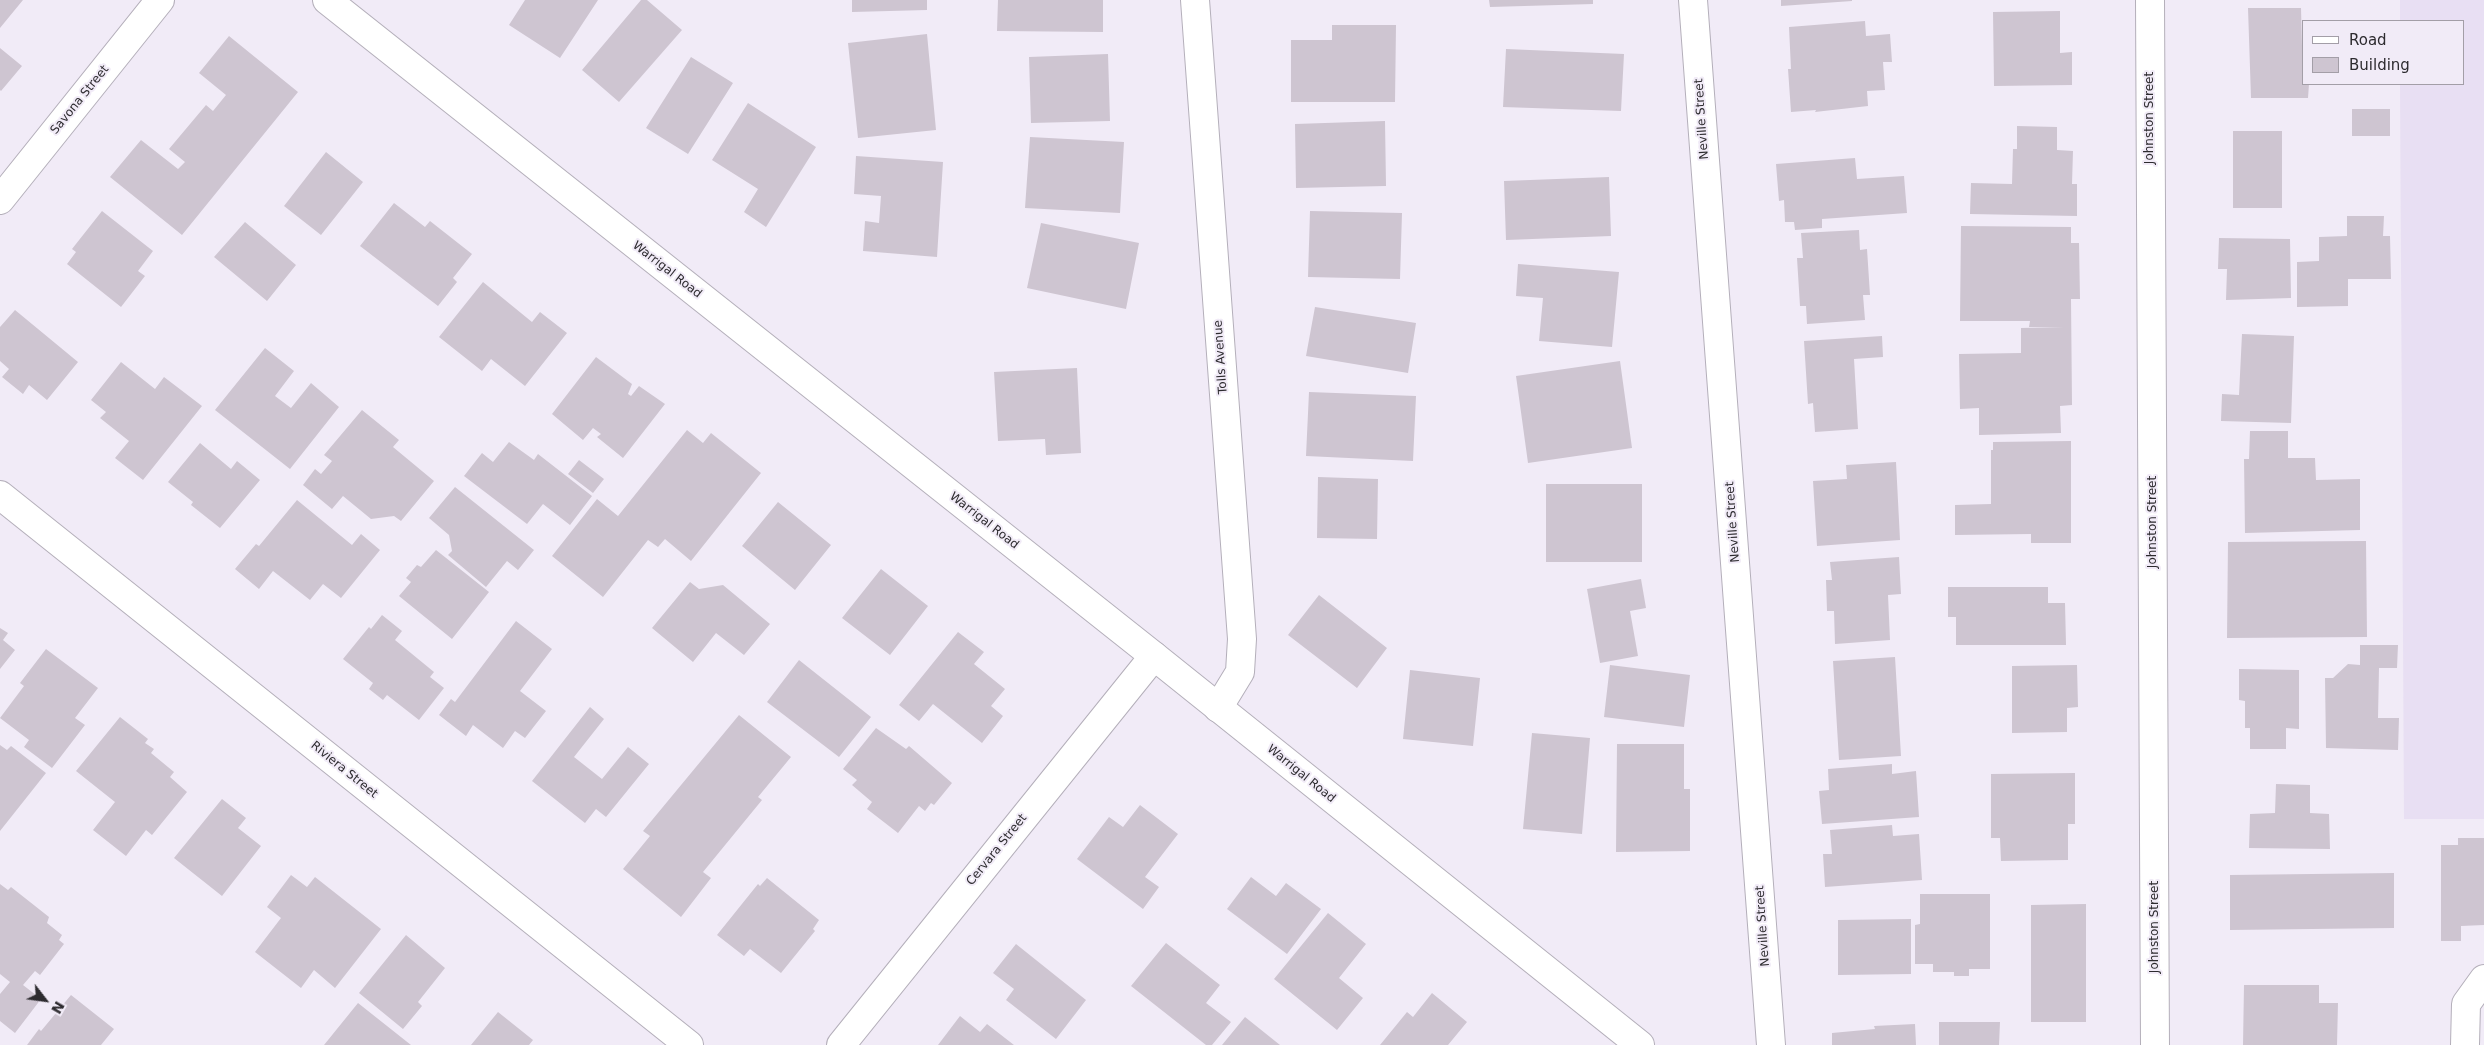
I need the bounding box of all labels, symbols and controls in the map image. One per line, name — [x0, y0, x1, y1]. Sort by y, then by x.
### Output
legend — [2302, 20, 2464, 85]
text: Road — [2349, 31, 2387, 49]
text: Building — [2349, 56, 2410, 74]
street label: Savona Street — [48, 63, 112, 137]
street label: Johnston Street — [2143, 72, 2157, 164]
street label: Neville Street — [1692, 78, 1712, 160]
street label: Warrigal Road — [630, 239, 704, 301]
street label: Tolls Avenue — [1211, 320, 1231, 394]
street label: Johnston Street — [2146, 476, 2160, 568]
street label: Neville Street — [1723, 481, 1743, 563]
street label: Warrigal Road — [947, 490, 1021, 552]
street label: Riviera Street — [308, 739, 380, 801]
street label: Warrigal Road — [1264, 742, 1338, 806]
street label: Cervara Street — [964, 811, 1030, 889]
street label: Johnston Street — [2148, 881, 2162, 973]
street label: Neville Street — [1753, 885, 1773, 967]
north arrow — [20, 975, 70, 1025]
text: N — [48, 998, 68, 1017]

